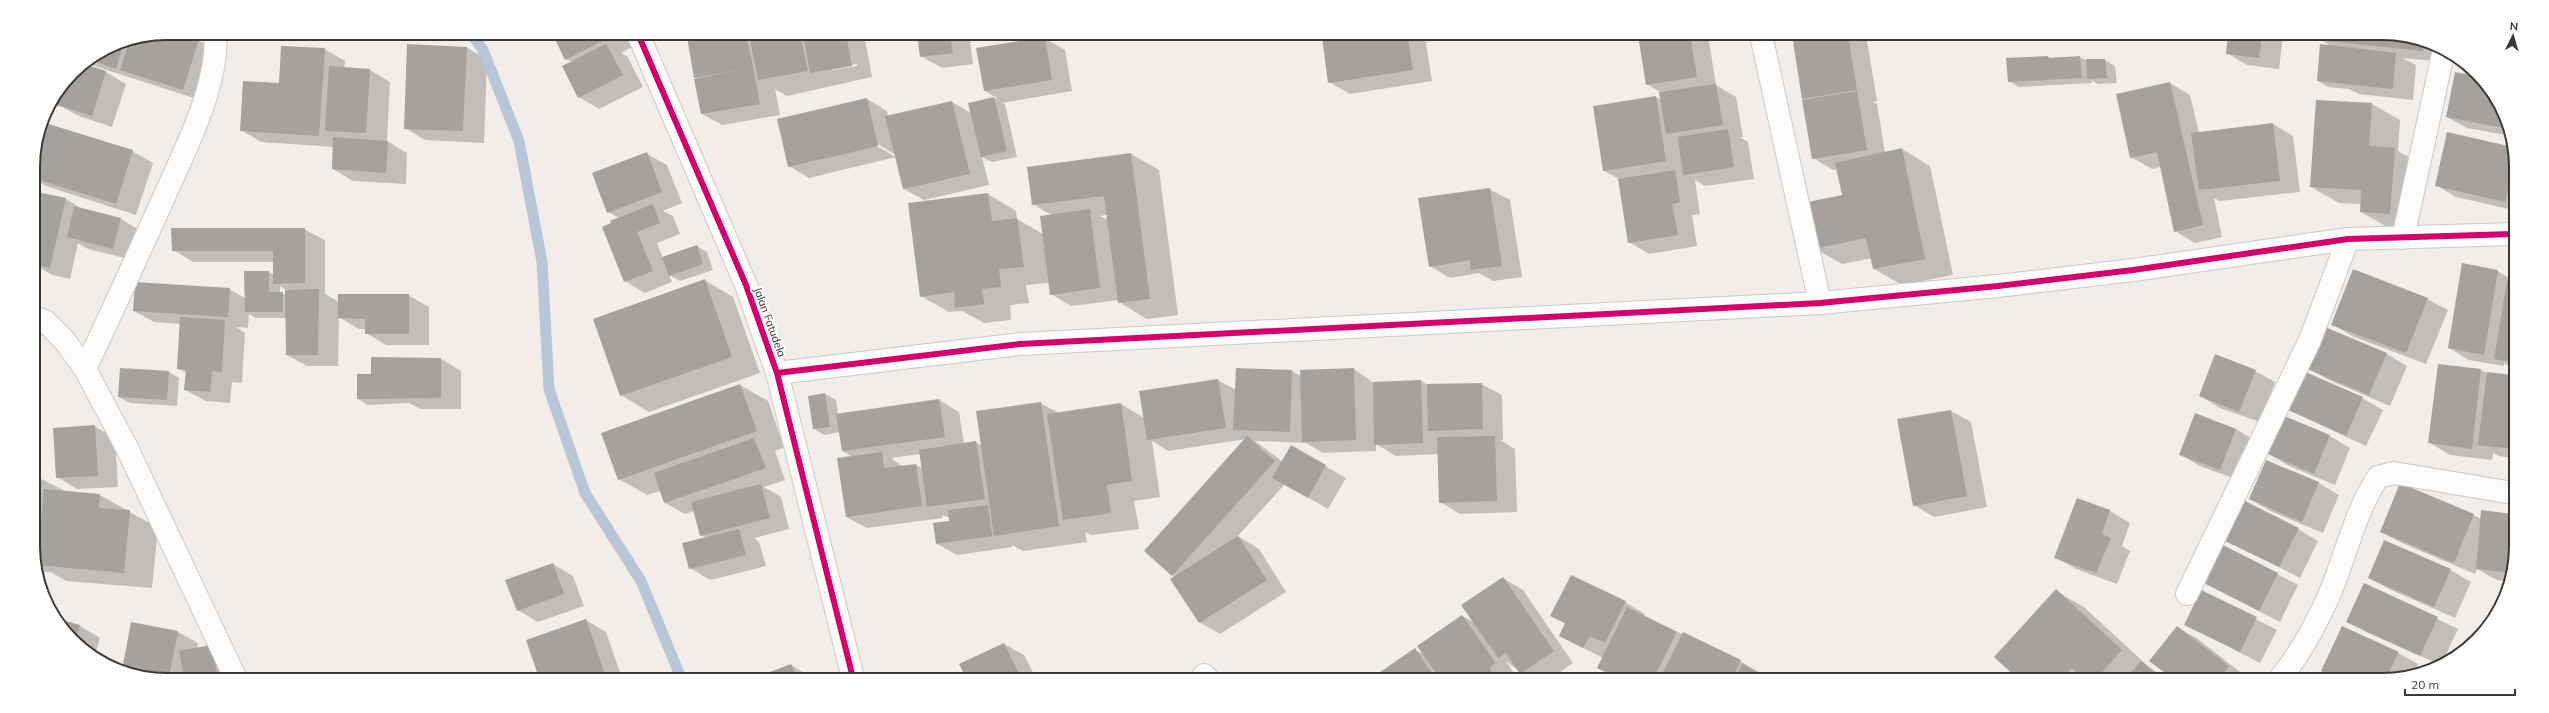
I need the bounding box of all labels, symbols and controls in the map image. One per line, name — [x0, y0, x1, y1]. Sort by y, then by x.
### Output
north arrow — [2493, 16, 2533, 56]
text: N — [2509, 19, 2519, 33]
street label: Jalan Fatudela — [751, 285, 789, 359]
scale bar — [2405, 671, 2515, 697]
text: 20 m — [2411, 677, 2439, 692]

